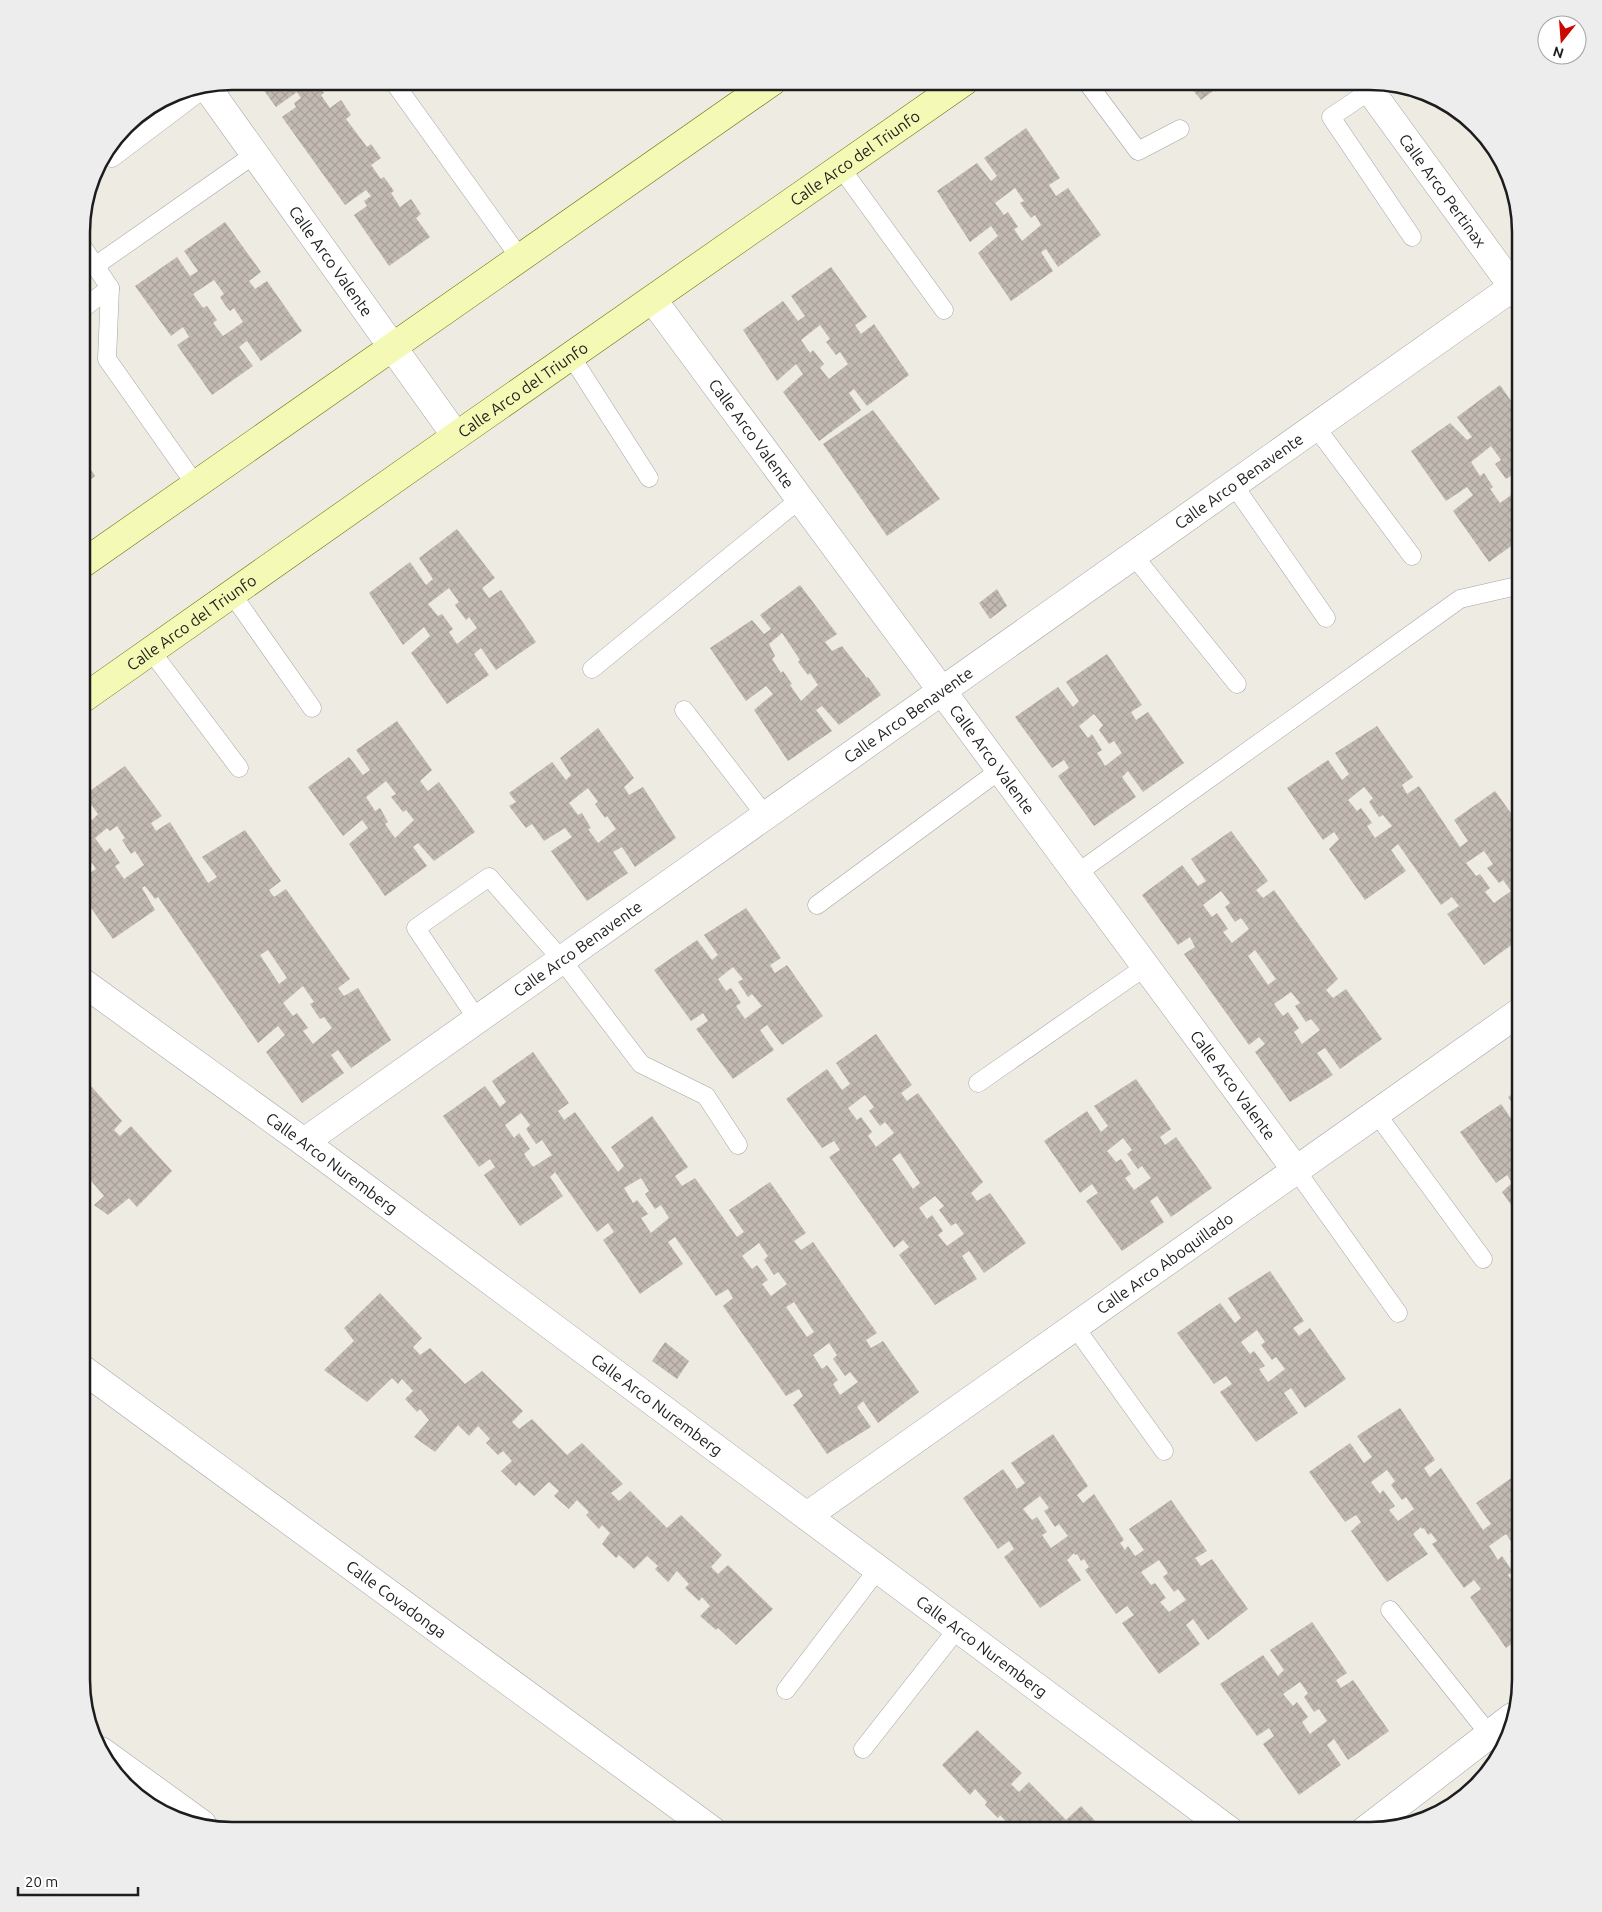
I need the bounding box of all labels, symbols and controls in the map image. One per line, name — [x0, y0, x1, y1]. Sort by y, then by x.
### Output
north arrow — [1537, 15, 1587, 65]
text: N — [1551, 43, 1566, 62]
street label: Calle Arco del Triunfo — [787, 106, 923, 209]
street label: Calle Arco Pertinax — [1396, 130, 1490, 251]
street label: Calle Arco Valente — [285, 202, 376, 320]
street label: Calle Arco del Triunfo — [454, 338, 591, 441]
street label: Calle Arco Valente — [705, 375, 798, 492]
street label: Calle Arco Benavente — [1171, 429, 1307, 532]
street label: Calle Arco del Triunfo — [123, 571, 260, 674]
street label: Calle Arco Benavente — [840, 663, 976, 766]
street label: Calle Arco Valente — [946, 701, 1039, 817]
street label: Calle Arco Benavente — [510, 897, 645, 1000]
street label: Calle Arco Valente — [1187, 1027, 1279, 1143]
street label: Calle Arco Nuremberg — [263, 1109, 401, 1217]
street label: Calle Arco Aboquillado — [1093, 1209, 1236, 1317]
street label: Calle Arco Nuremberg — [588, 1350, 726, 1459]
street label: Calle Covadonga — [343, 1557, 450, 1642]
street label: Calle Arco Nuremberg — [913, 1592, 1051, 1701]
scale bar — [18, 1864, 138, 1896]
text: 20 m — [25, 1873, 58, 1890]

